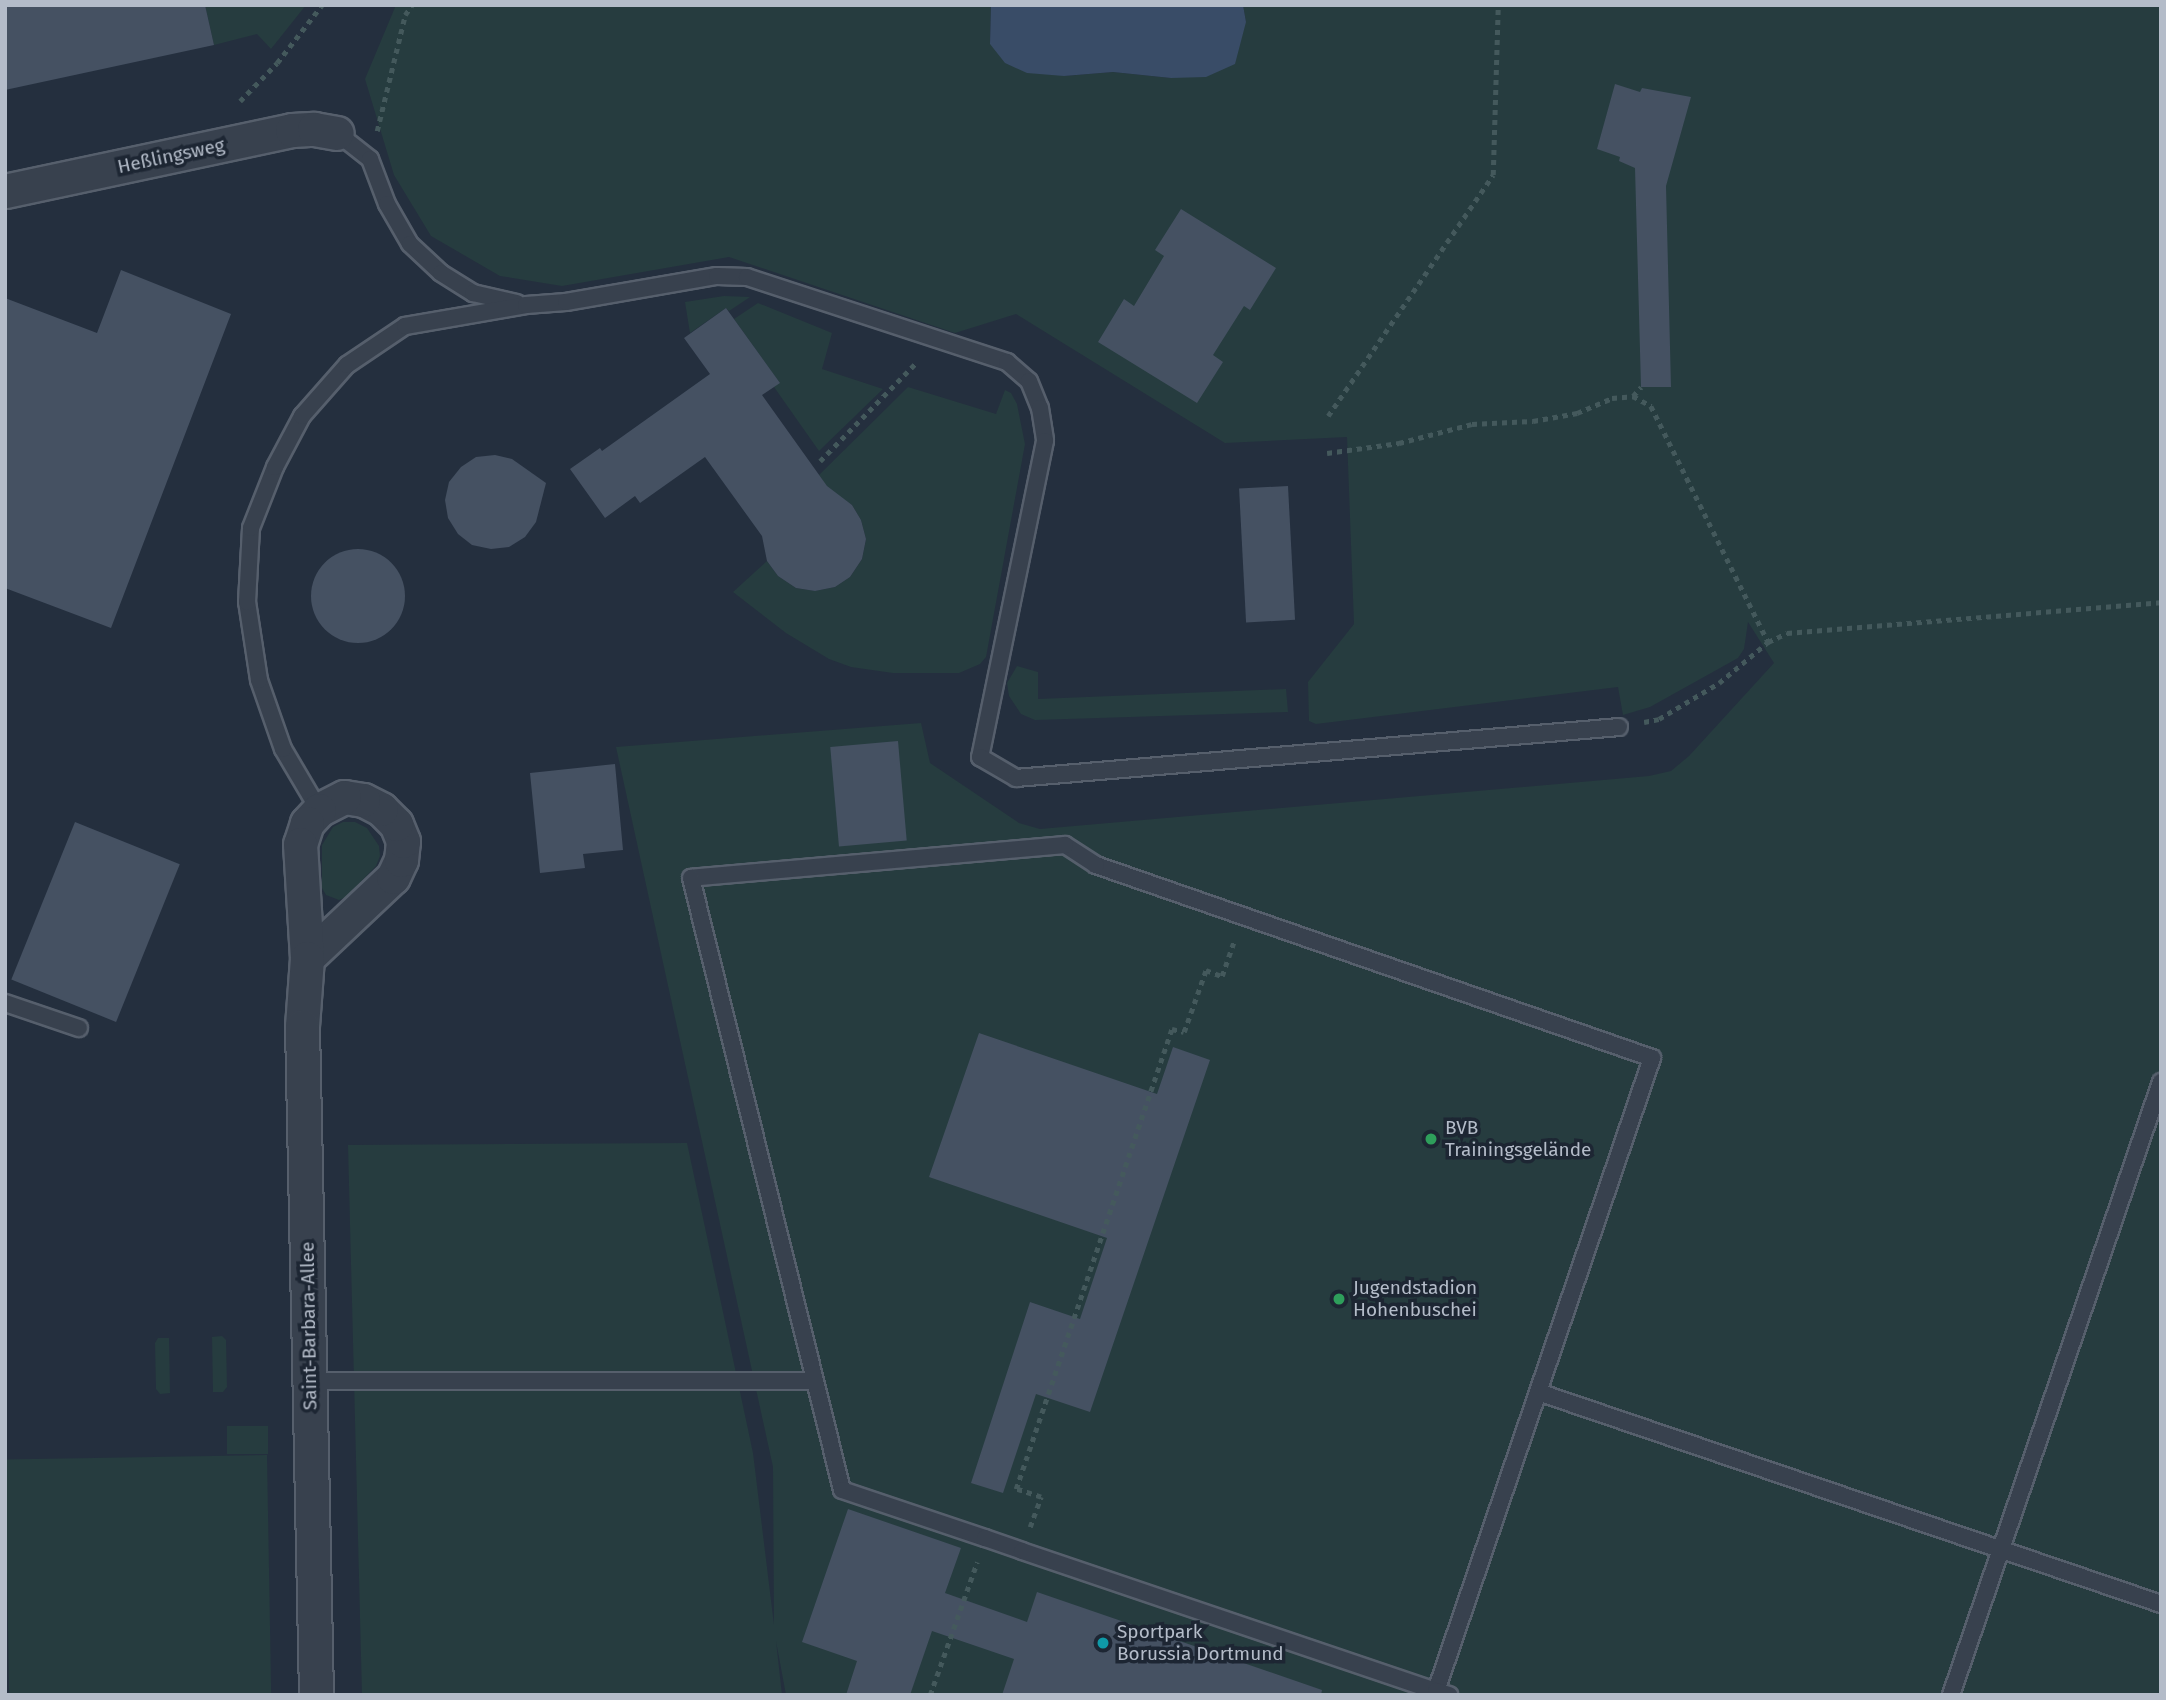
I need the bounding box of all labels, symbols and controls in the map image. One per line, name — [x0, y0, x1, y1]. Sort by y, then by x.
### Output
street label: Heßlingsweg — [115, 134, 227, 178]
place label: BVB Trainingsgelände — [1445, 1117, 1591, 1161]
marker: BVB Trainingsgelände — [1423, 1131, 1439, 1147]
street label: Saint-Barbara-Allee — [296, 1242, 322, 1410]
place label: Jugendstadion Hohenbuschei — [1353, 1277, 1477, 1321]
marker: Jugendstadion Hohenbuschei — [1331, 1291, 1347, 1307]
place label: Sportpark Borussia Dortmund — [1117, 1621, 1284, 1665]
marker: Sportpark Borussia Dortmund — [1095, 1635, 1111, 1651]

